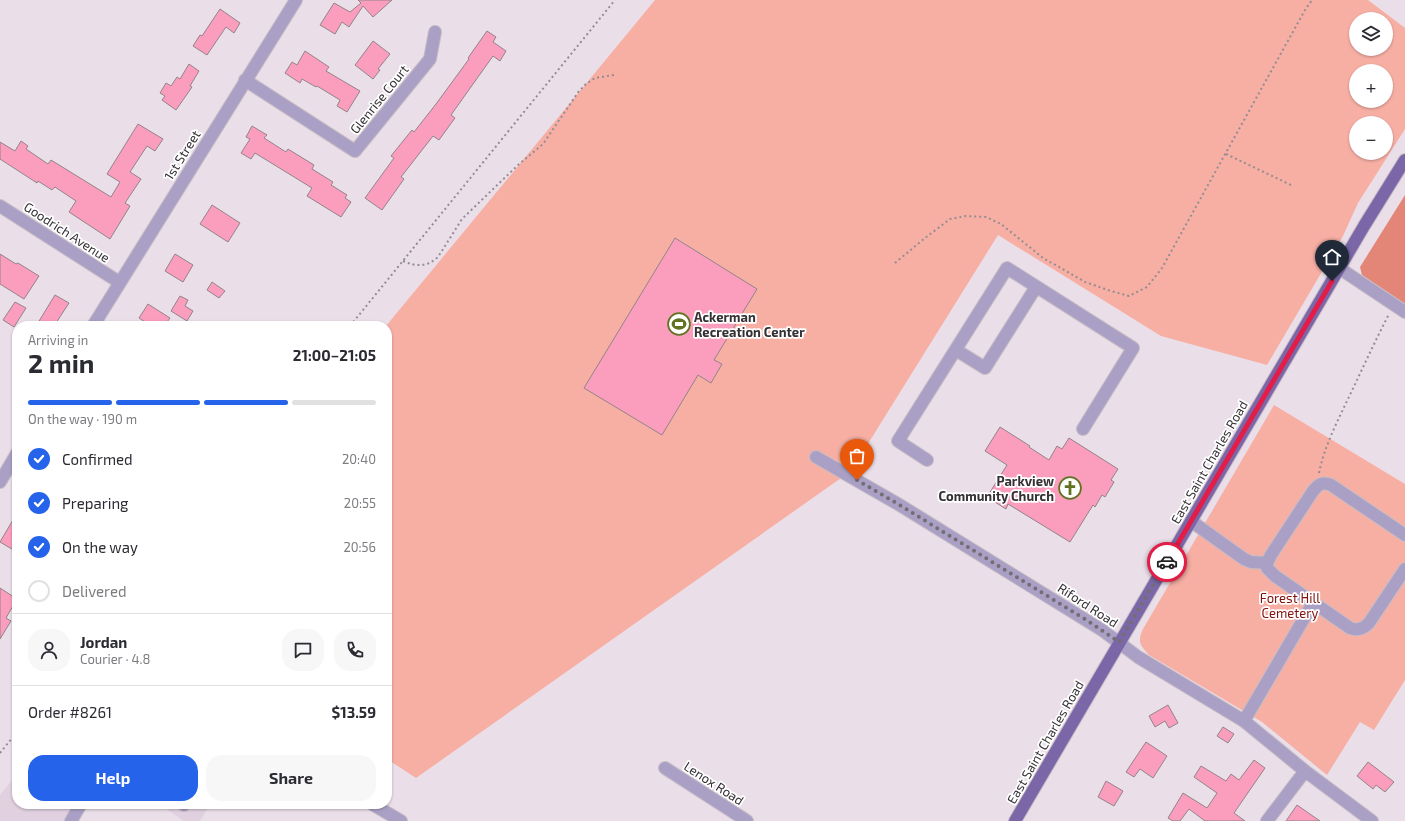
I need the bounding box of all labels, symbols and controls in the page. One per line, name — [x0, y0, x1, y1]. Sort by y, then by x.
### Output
map controls — [1349, 12, 1393, 160]
button: layers — [1349, 12, 1393, 56]
street label: Glenrise Court — [346, 61, 412, 137]
button: + — [1349, 64, 1393, 108]
button: − — [1349, 116, 1393, 160]
street label: 1st Street — [160, 127, 204, 183]
street label: Goodrich Avenue — [21, 198, 113, 266]
pin — [1315, 240, 1349, 281]
icon: home — [1321, 246, 1343, 268]
place label: Ackerman Recreation Center — [694, 309, 805, 340]
sports icon: Ackerman Recreation Center — [666, 311, 692, 337]
text: Arriving in — [28, 332, 88, 348]
text: 21:00–21:05 — [293, 346, 376, 364]
text: 2 min — [28, 347, 94, 378]
street label: East Saint Charles Road — [1167, 398, 1251, 526]
text: On the way · 190 m — [28, 411, 137, 427]
pin — [840, 439, 874, 480]
icon: bag — [846, 445, 868, 467]
icon: check — [28, 448, 50, 470]
text: Confirmed — [62, 450, 133, 468]
text: 20:40 — [342, 451, 376, 467]
place label: Parkview Community Church — [938, 473, 1054, 504]
church icon: Parkview Community Church — [1057, 475, 1083, 501]
icon: check — [28, 492, 50, 514]
text: Preparing — [62, 494, 128, 512]
text: 20:55 — [344, 495, 376, 511]
icon: check — [28, 536, 50, 558]
text: On the way — [62, 538, 138, 556]
text: 20:56 — [343, 539, 376, 555]
courier — [1147, 542, 1187, 582]
icon: car — [1156, 551, 1178, 573]
street label: Riford Road — [1055, 580, 1121, 630]
text: Delivered — [62, 582, 127, 600]
park label: Forest Hill Cemetery — [1260, 590, 1320, 621]
button: person — [28, 629, 70, 671]
button: chat — [282, 629, 324, 671]
button: phone — [334, 629, 376, 671]
text: Jordan — [80, 633, 127, 651]
text: Courier · 4.8 — [80, 651, 150, 667]
street label: East Saint Charles Road — [1003, 678, 1087, 806]
text: Order #8261 — [28, 703, 112, 721]
text: $13.59 — [332, 703, 376, 721]
button: Help — [28, 755, 198, 801]
button: Share — [206, 755, 376, 801]
street label: Lenox Road — [681, 758, 747, 808]

